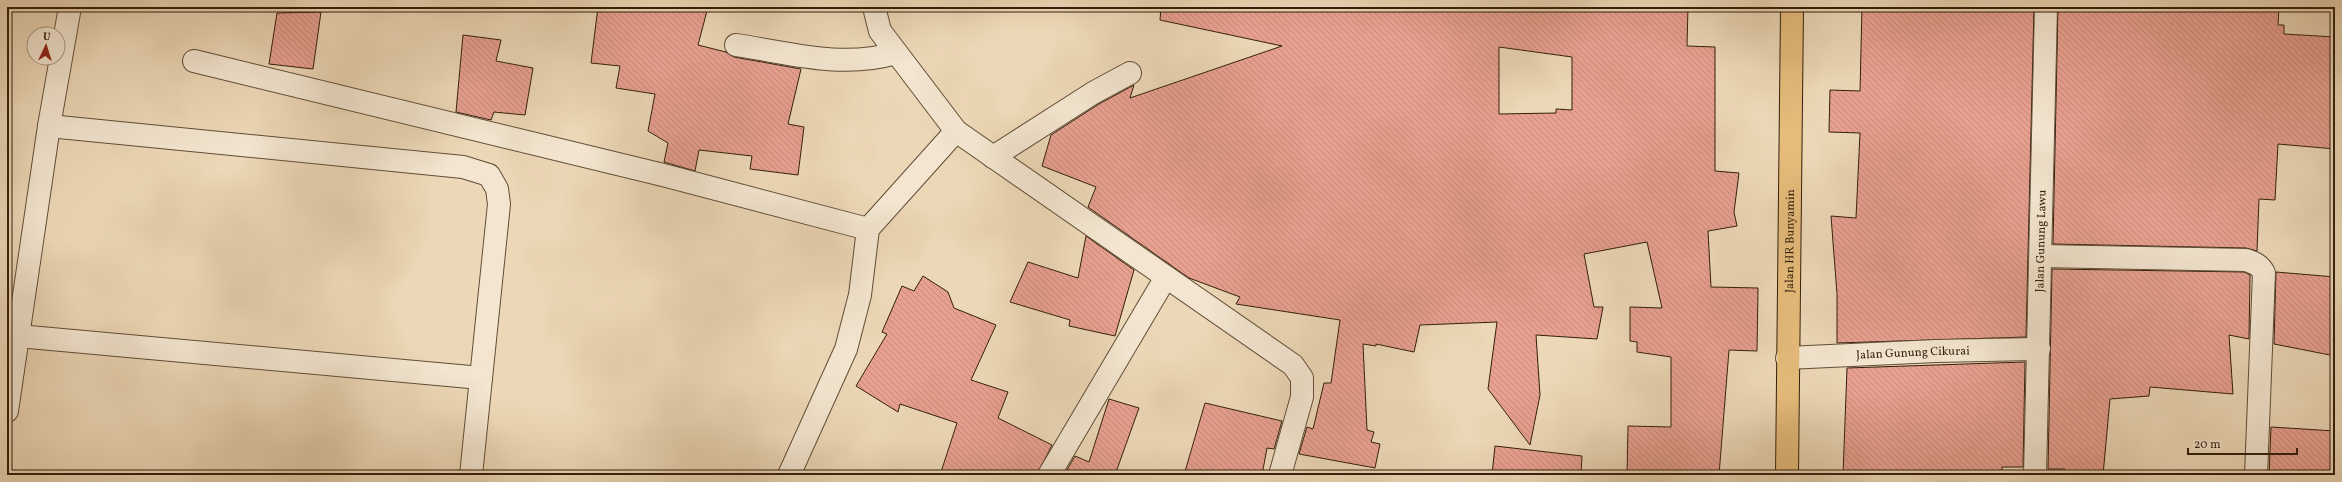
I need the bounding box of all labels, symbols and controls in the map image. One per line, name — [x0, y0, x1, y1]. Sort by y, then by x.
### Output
north arrow — [26, 26, 66, 66]
text: U — [42, 30, 51, 45]
street label: Jalan HR Bunyamin — [1782, 189, 1799, 293]
street label: Jalan Gunung Lawu — [2032, 189, 2051, 293]
street label: Jalan Gunung Cikurai — [1856, 343, 1970, 364]
scale bar — [2188, 430, 2297, 456]
text: 20 m — [2194, 437, 2221, 453]

